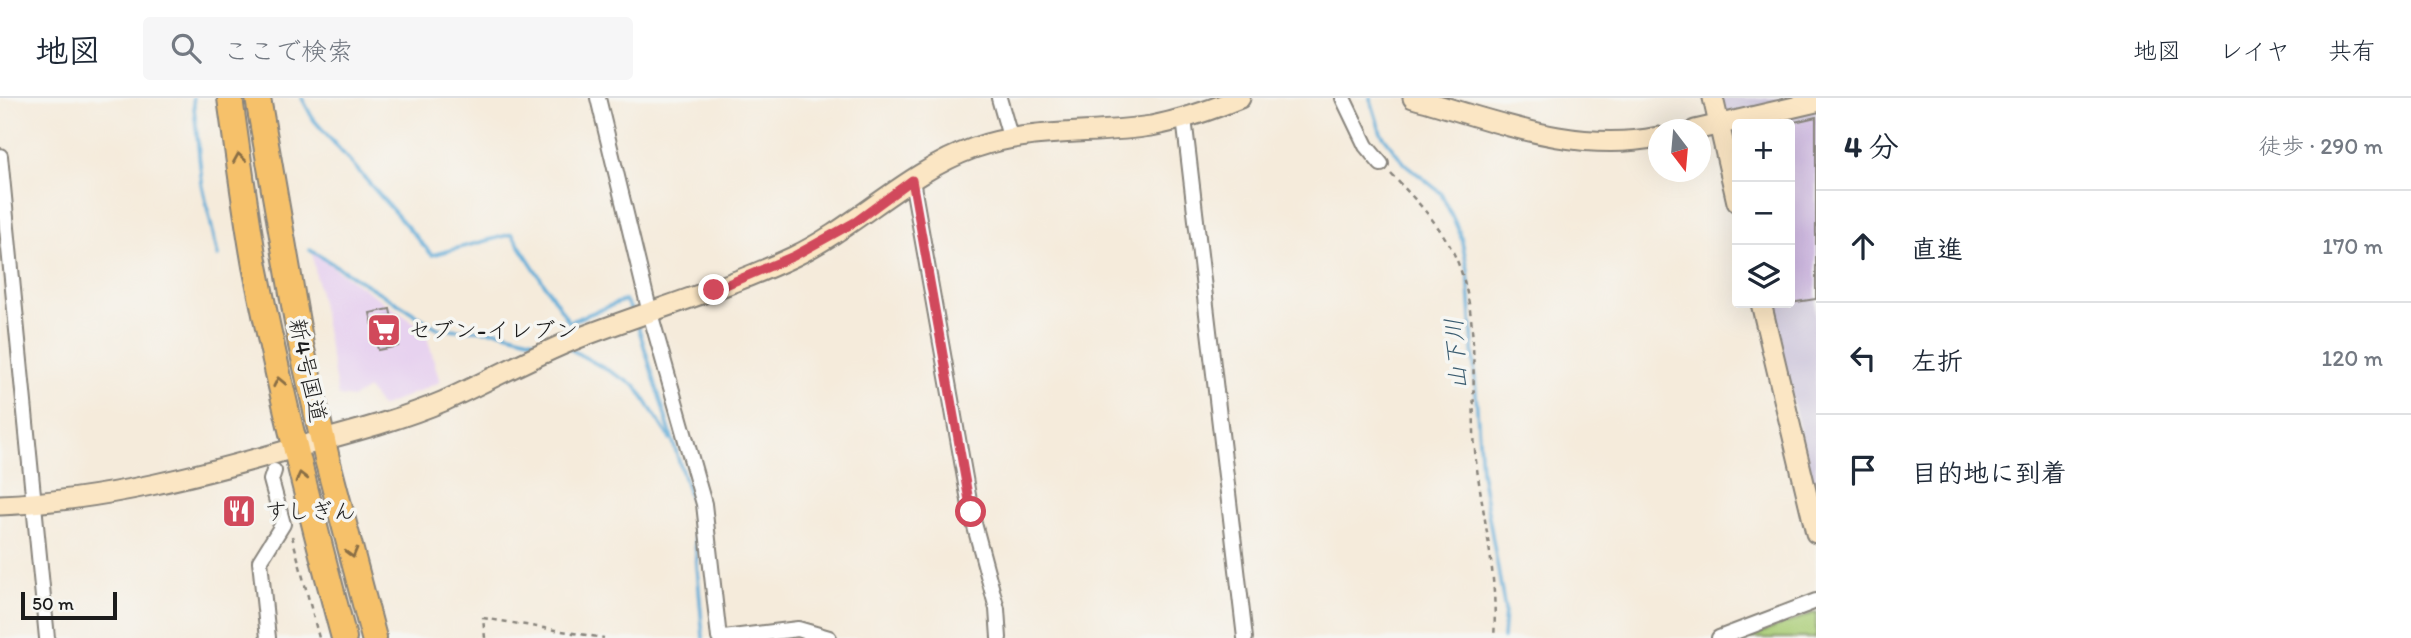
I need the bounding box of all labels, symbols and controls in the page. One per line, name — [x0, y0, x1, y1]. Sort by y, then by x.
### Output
search box — [143, 17, 633, 80]
icon: search — [167, 29, 205, 67]
text: 地図 — [35, 31, 101, 70]
text: ここで検索 — [223, 35, 353, 67]
text: 地図 — [2133, 36, 2181, 65]
text: レイヤ — [2219, 36, 2290, 65]
text: 共有 — [2328, 36, 2376, 65]
north arrow — [1648, 119, 1711, 182]
map controls — [1732, 119, 1795, 308]
button: + — [1732, 119, 1795, 182]
text: 4 分 — [1844, 128, 1899, 165]
text: 徒歩 · 290 m — [2258, 132, 2383, 160]
one-way arrow — [231, 152, 246, 164]
button: − — [1732, 182, 1795, 245]
icon: ahead — [1844, 227, 1882, 265]
text: 170 m — [2322, 232, 2383, 260]
text: 直進 — [1911, 233, 1963, 265]
button: layers — [1732, 245, 1795, 308]
route end — [698, 274, 729, 305]
supermarket icon: セブン-イレブン — [365, 311, 403, 349]
street label: 新4号国道 — [283, 315, 333, 425]
place label: セブン-イレブン — [408, 316, 578, 344]
water label: 山下川 — [1439, 317, 1472, 391]
icon: left — [1844, 339, 1882, 377]
text: 120 m — [2322, 344, 2383, 372]
text: 左折 — [1911, 345, 1963, 377]
one-way arrow — [273, 376, 288, 388]
icon: arrive — [1844, 451, 1882, 489]
text: 目的地に到着 — [1911, 457, 2067, 489]
one-way arrow — [295, 471, 309, 483]
restaurant icon: すしぎん — [220, 492, 258, 530]
route start — [955, 496, 986, 527]
place label: すしぎん — [264, 497, 356, 525]
one-way arrow — [344, 547, 358, 559]
scale bar — [21, 589, 117, 621]
text: 50 m — [32, 592, 74, 615]

